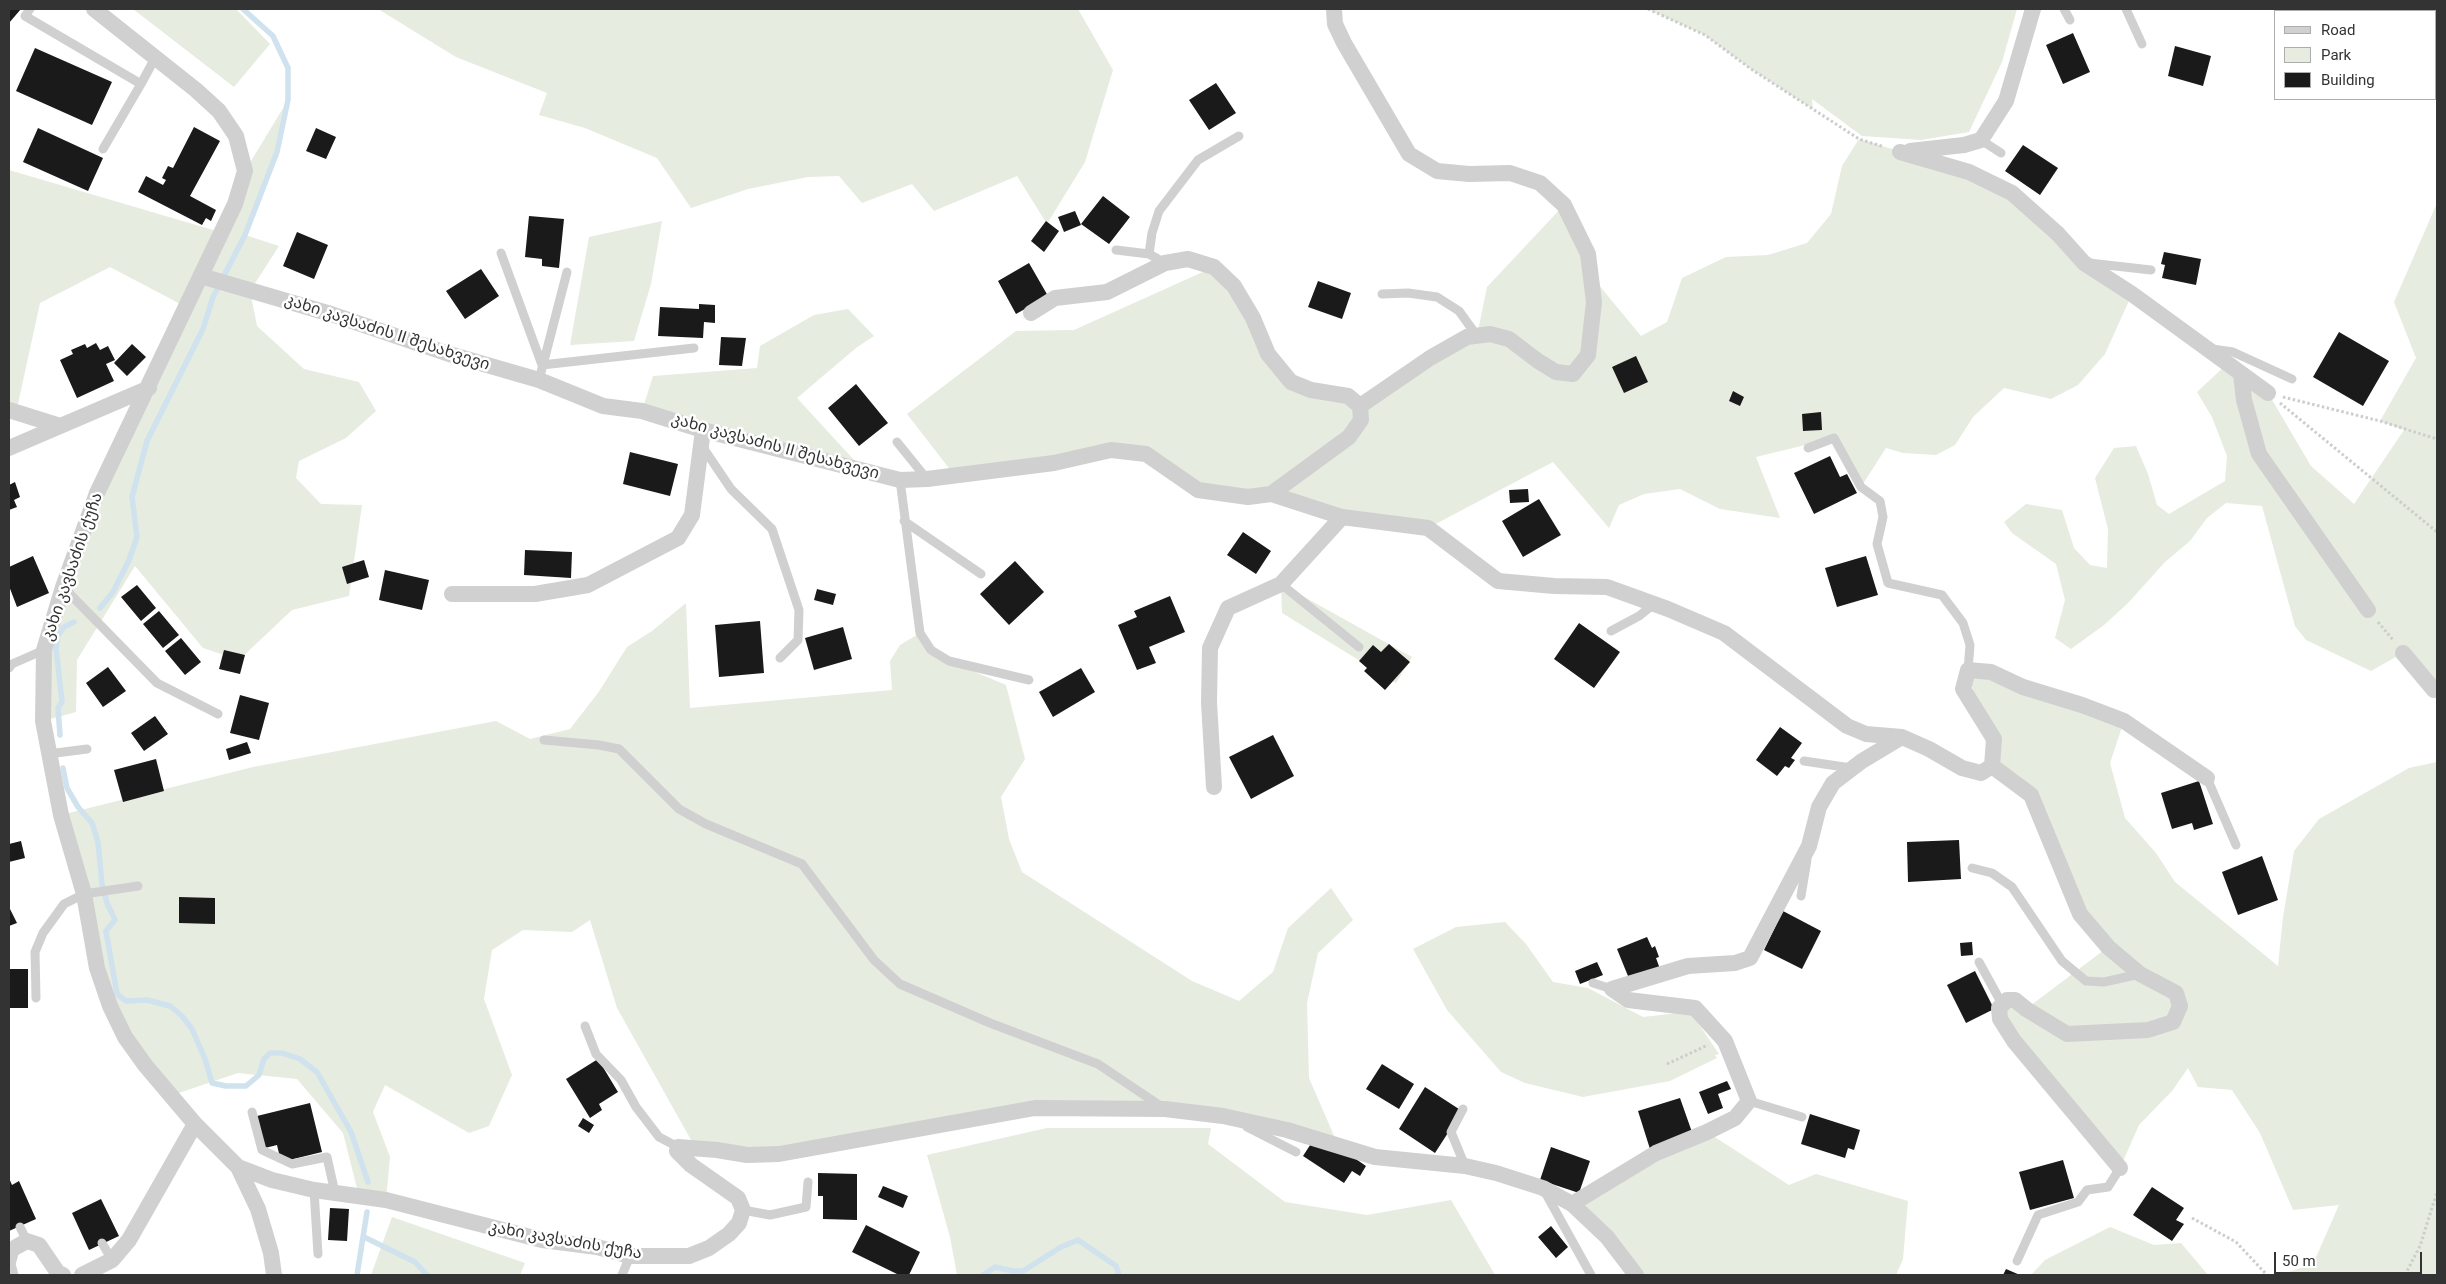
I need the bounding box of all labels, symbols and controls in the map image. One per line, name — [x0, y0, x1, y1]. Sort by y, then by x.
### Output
legend — [2274, 10, 2436, 100]
text: Road — [2321, 21, 2355, 39]
text: Park — [2321, 46, 2351, 64]
text: Building — [2321, 71, 2375, 89]
street label: კახი კავსაძის II შესახვევი — [282, 291, 492, 375]
street label: კახი კავსაძის II შესახვევი — [669, 410, 881, 484]
street label: კახი კავსაძის ქუჩა — [39, 490, 107, 644]
street label: კახი კავსაძის ქუჩა — [487, 1218, 643, 1264]
scale bar — [2276, 1242, 2424, 1274]
text: 50 m — [2282, 1252, 2316, 1270]

